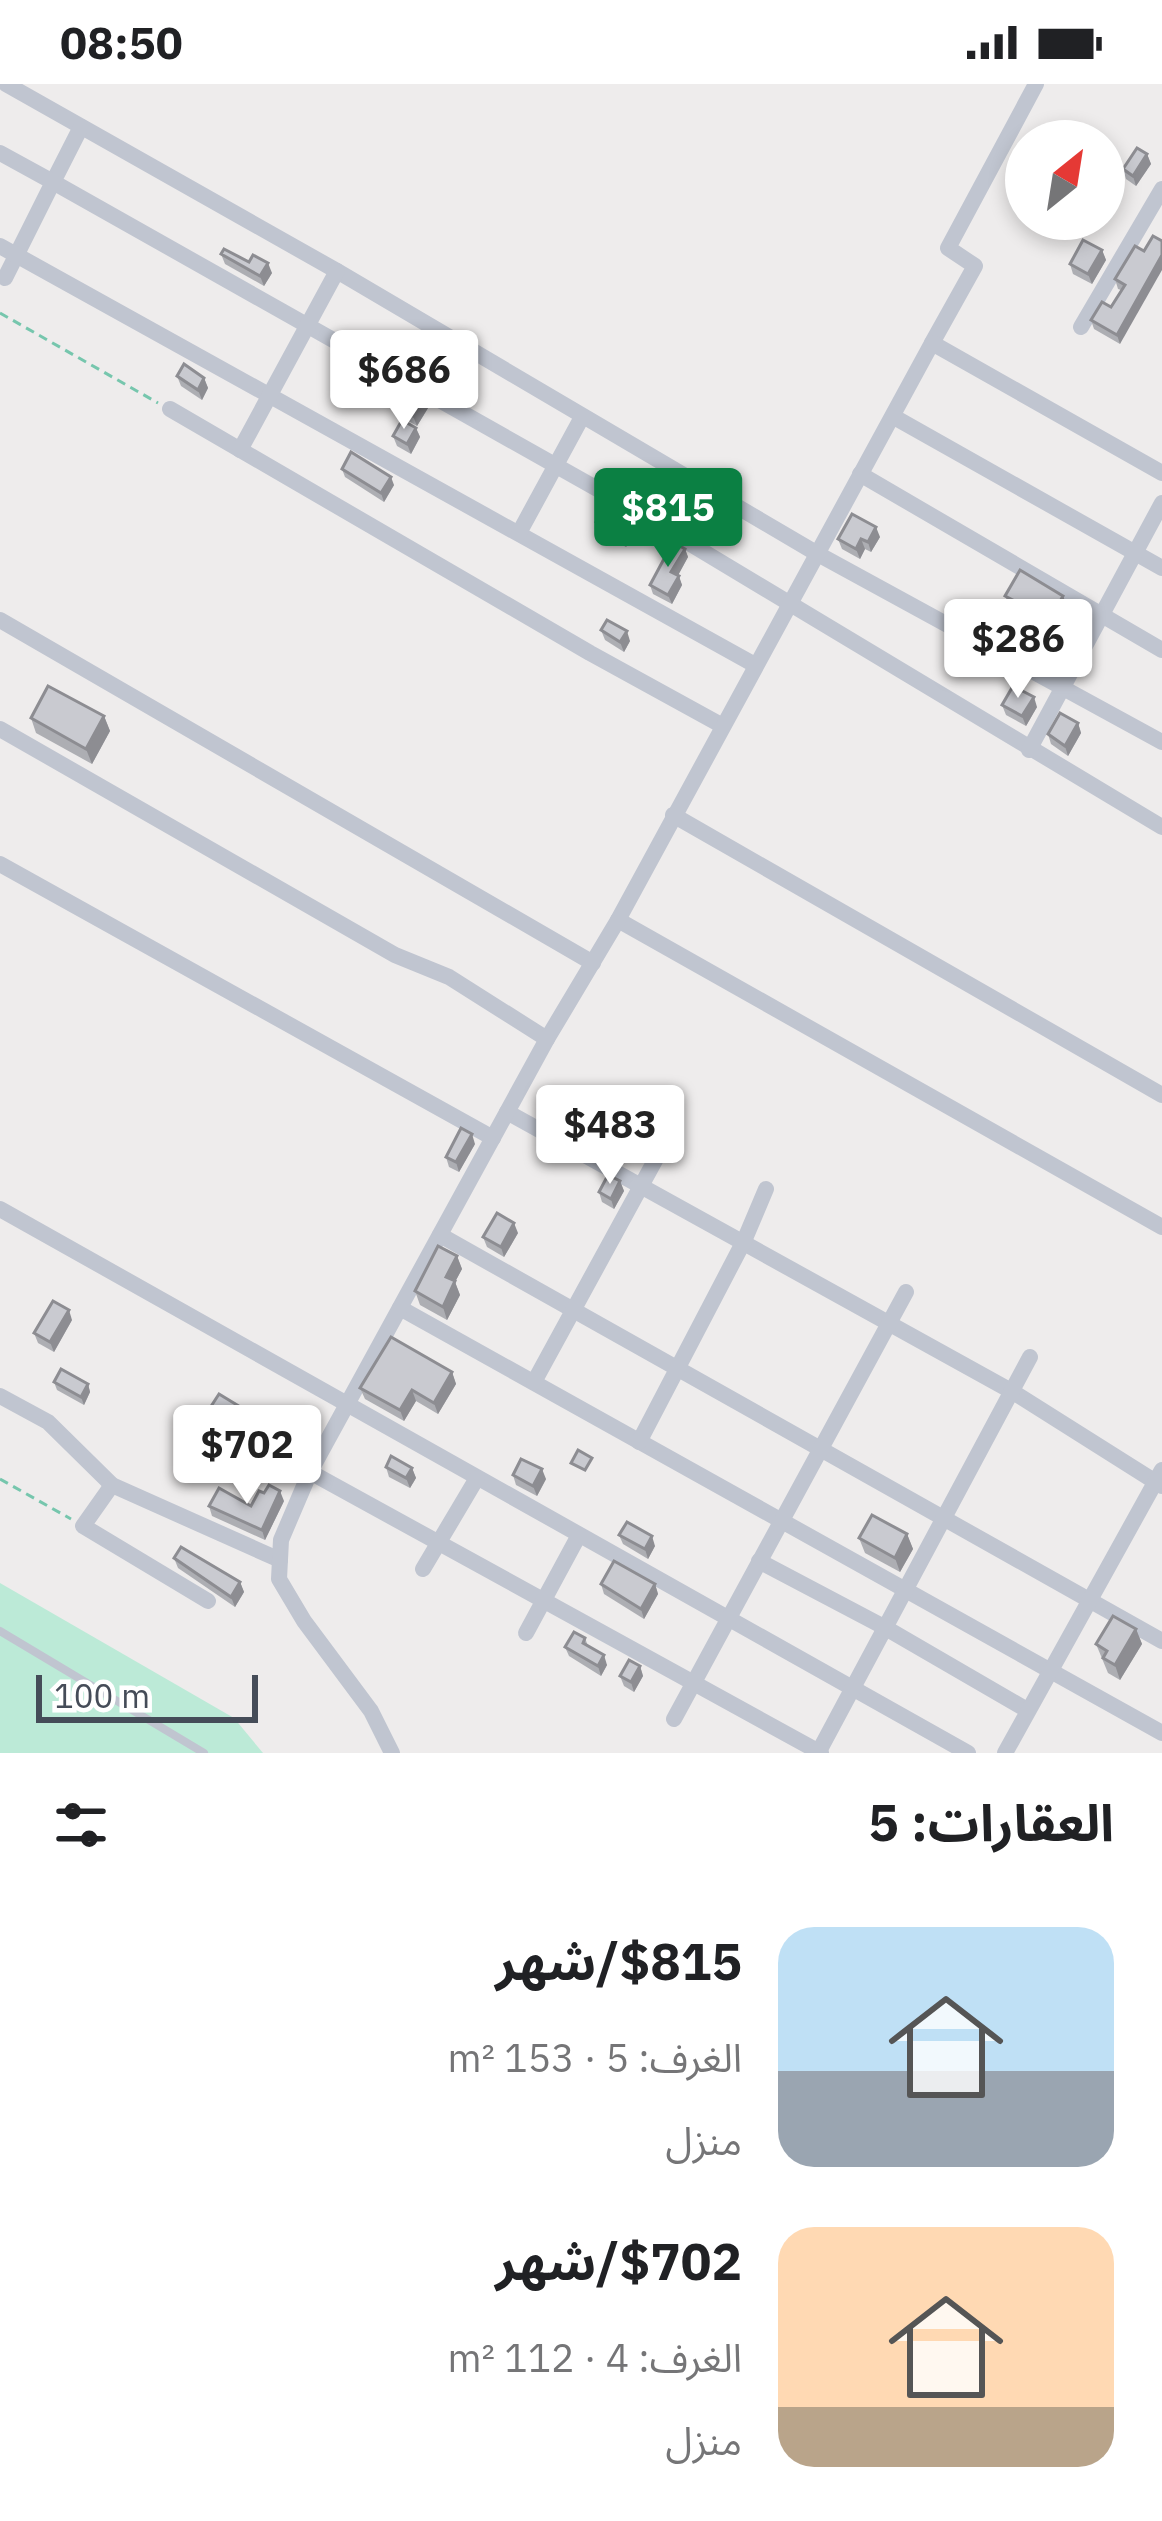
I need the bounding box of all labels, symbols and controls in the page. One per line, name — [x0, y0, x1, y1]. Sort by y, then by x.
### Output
text: 08:50 — [60, 13, 183, 71]
north arrow — [1005, 120, 1125, 240]
map controls — [1005, 120, 1125, 240]
pin: $686 — [333, 330, 475, 432]
text: $686 — [357, 343, 451, 394]
pin: $815 — [597, 468, 739, 570]
text: $815 — [621, 481, 715, 532]
pin: $286 — [947, 599, 1089, 701]
text: $286 — [971, 612, 1065, 663]
pin: $483 — [539, 1085, 681, 1187]
text: $483 — [563, 1098, 657, 1149]
pin: $702 — [176, 1405, 318, 1507]
text: $702 — [200, 1418, 294, 1469]
scale bar — [36, 1669, 258, 1722]
text: 100 m — [54, 1674, 150, 1717]
text: العقارات: 5 — [868, 1789, 1114, 1855]
icon: filters — [48, 1792, 114, 1858]
text: $815/شهر — [496, 1928, 742, 1994]
icon: home — [874, 1975, 1018, 2119]
text: الغرف: 5 · 153 m² — [448, 2032, 742, 2083]
text: منزل — [666, 2115, 742, 2166]
text: $702/شهر — [496, 2228, 742, 2294]
icon: home — [874, 2275, 1018, 2419]
text: الغرف: 4 · 112 m² — [448, 2332, 742, 2383]
text: منزل — [666, 2415, 742, 2466]

